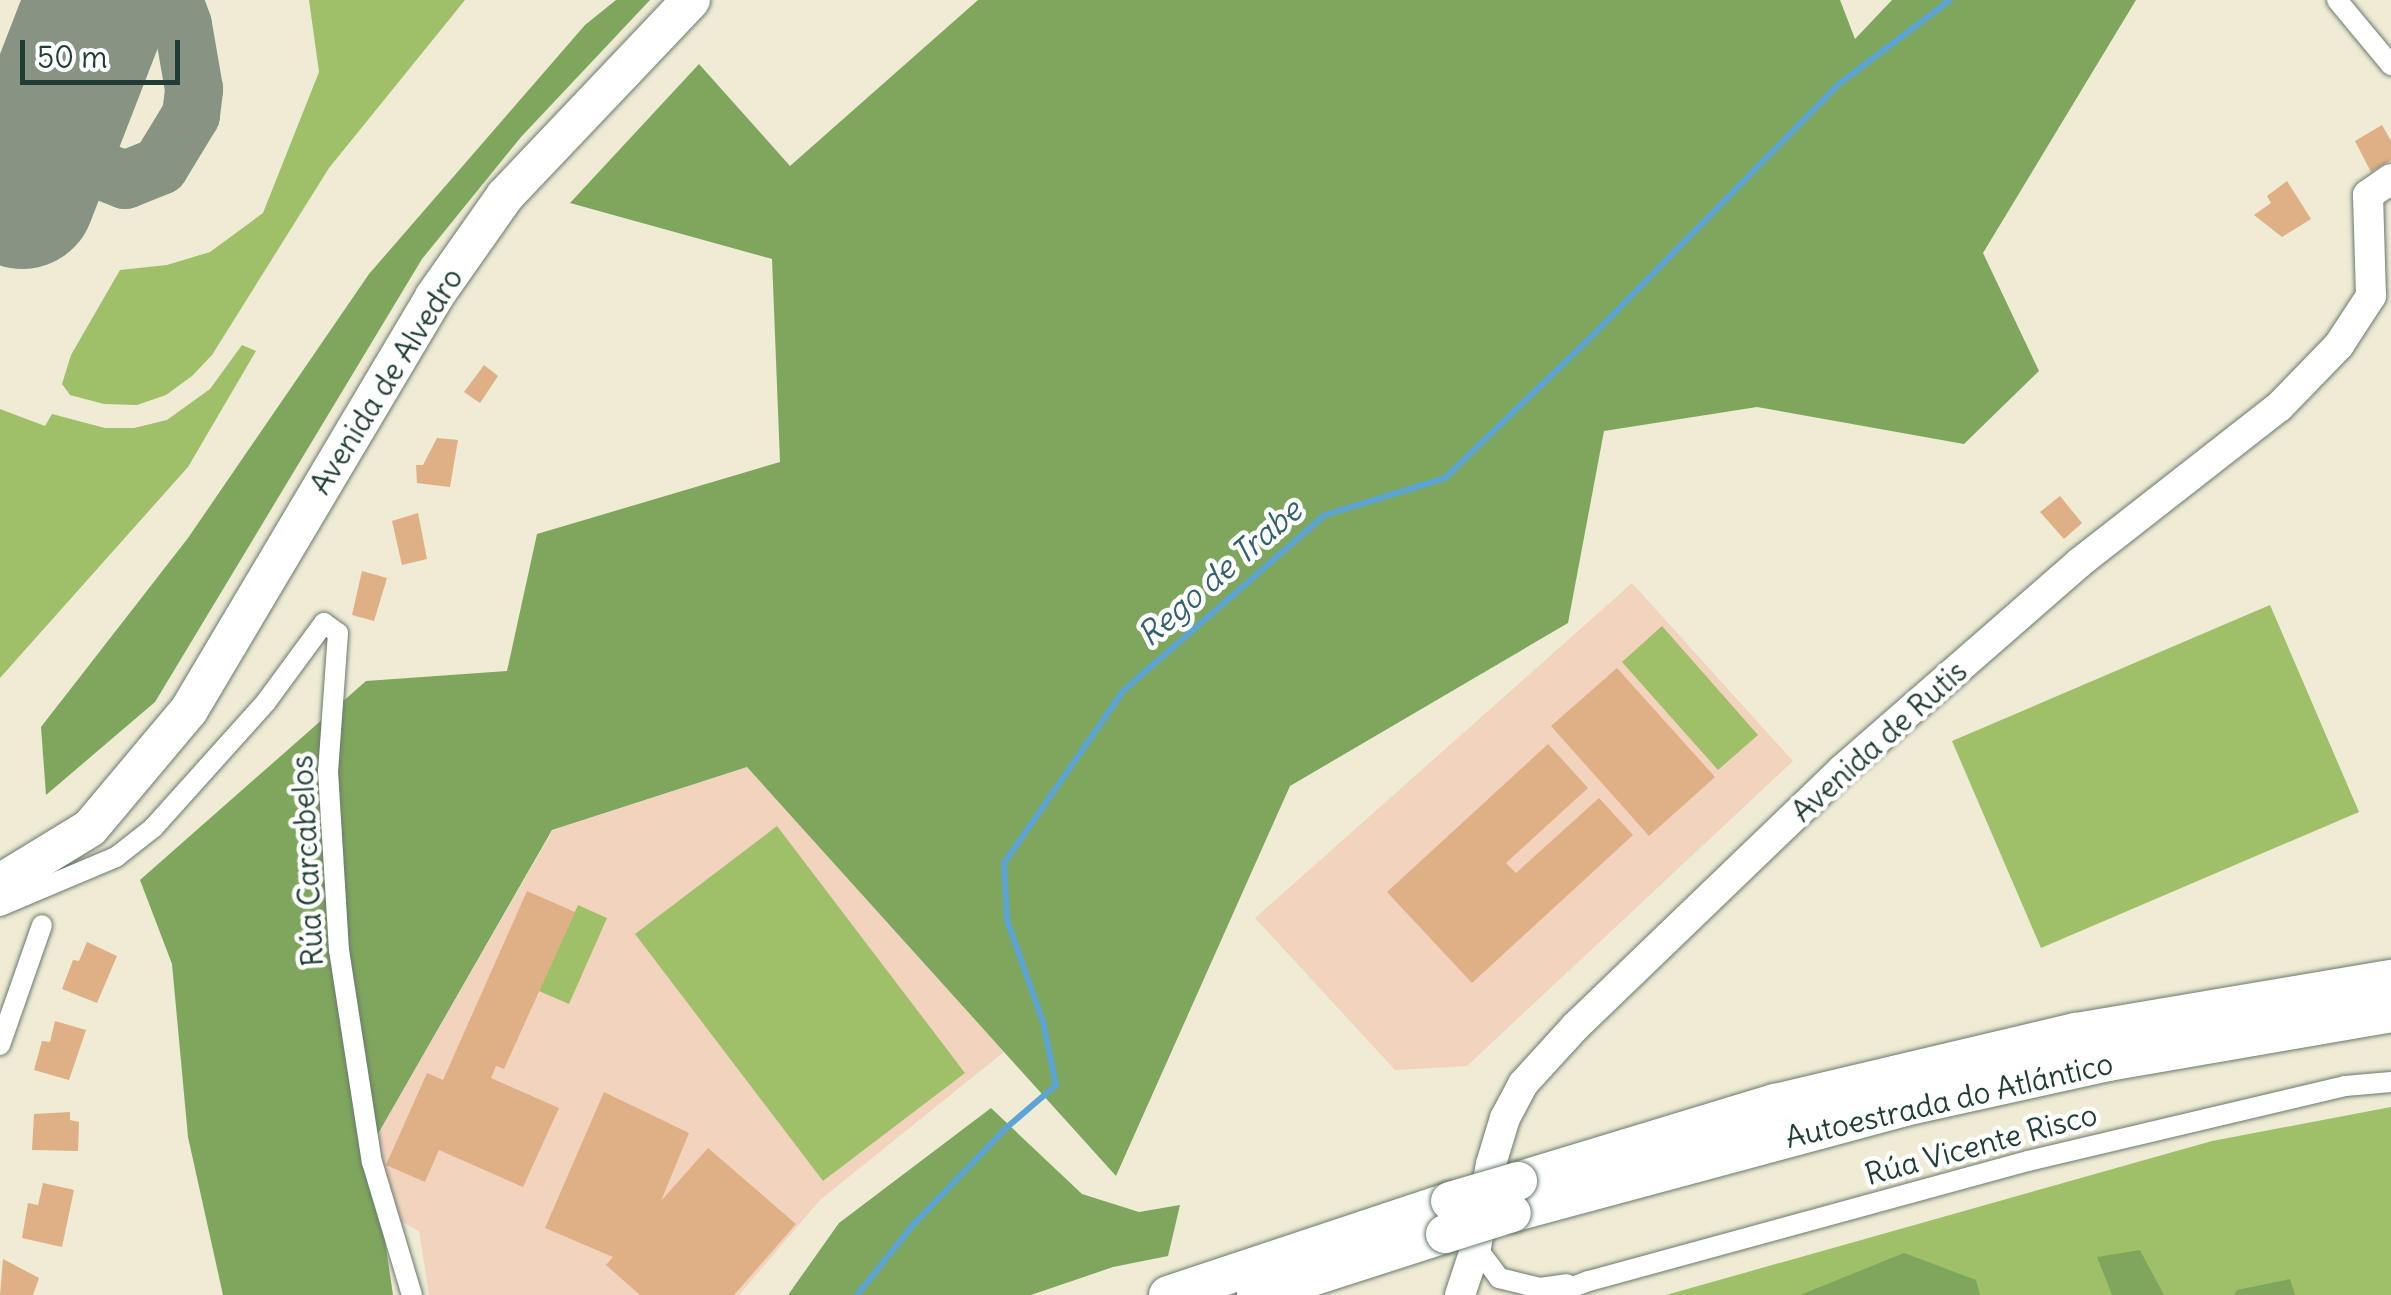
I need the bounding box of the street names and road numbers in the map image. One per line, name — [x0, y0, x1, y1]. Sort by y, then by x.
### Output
street label: Avenida de Alvedro — [302, 261, 470, 501]
street label: Avenida de Rutis — [1784, 653, 1974, 829]
street label: Rúa Carcabelos — [283, 755, 331, 967]
street label: Autoestrada do Atlántico — [1782, 1045, 2116, 1155]
street label: Rúa Vicente Risco — [1861, 1096, 2101, 1192]

